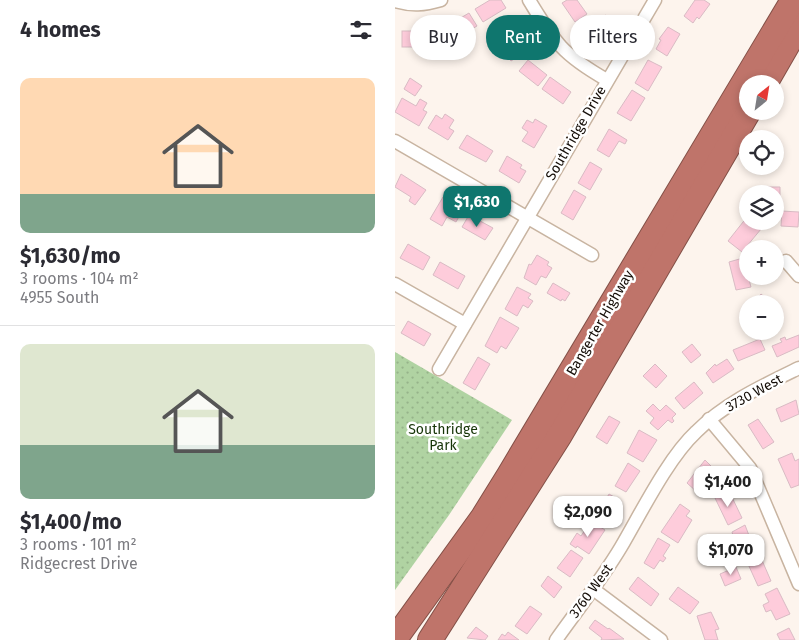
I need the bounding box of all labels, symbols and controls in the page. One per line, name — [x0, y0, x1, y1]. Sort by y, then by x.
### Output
chip: Buy — [410, 15, 476, 60]
chip: Rent — [486, 15, 560, 60]
chip: Filters — [570, 15, 655, 60]
icon: filters — [347, 16, 375, 44]
text: 4 homes — [20, 17, 101, 43]
north arrow — [739, 75, 784, 120]
map controls — [739, 75, 784, 340]
street label: Southridge Drive — [542, 83, 610, 183]
icon: home — [153, 111, 243, 201]
button: locate — [739, 130, 784, 175]
button: layers — [739, 185, 784, 230]
pin: $1,630 — [436, 186, 518, 228]
text: $1,630 — [454, 192, 500, 211]
button: + — [739, 240, 784, 285]
text: $1,630/mo — [20, 243, 121, 269]
street label: Bangerter Highway — [563, 267, 637, 379]
text: 3 rooms · 104 m² — [20, 269, 139, 288]
text: 4955 South — [20, 288, 99, 307]
button: − — [739, 295, 784, 340]
street label: 3730 West — [723, 370, 786, 416]
icon: home — [153, 376, 243, 466]
park label: Southridge Park — [408, 421, 478, 454]
pin: $1,400 — [687, 466, 769, 508]
text: $1,400 — [705, 472, 751, 491]
pin: $2,090 — [547, 496, 629, 538]
text: $2,090 — [564, 502, 612, 521]
text: $1,400/mo — [20, 509, 122, 535]
pin: $1,070 — [690, 534, 772, 576]
text: 3 rooms · 101 m² — [20, 535, 137, 554]
text: $1,070 — [709, 540, 753, 559]
text: Ridgecrest Drive — [20, 554, 138, 573]
street label: 3760 West — [566, 560, 617, 621]

